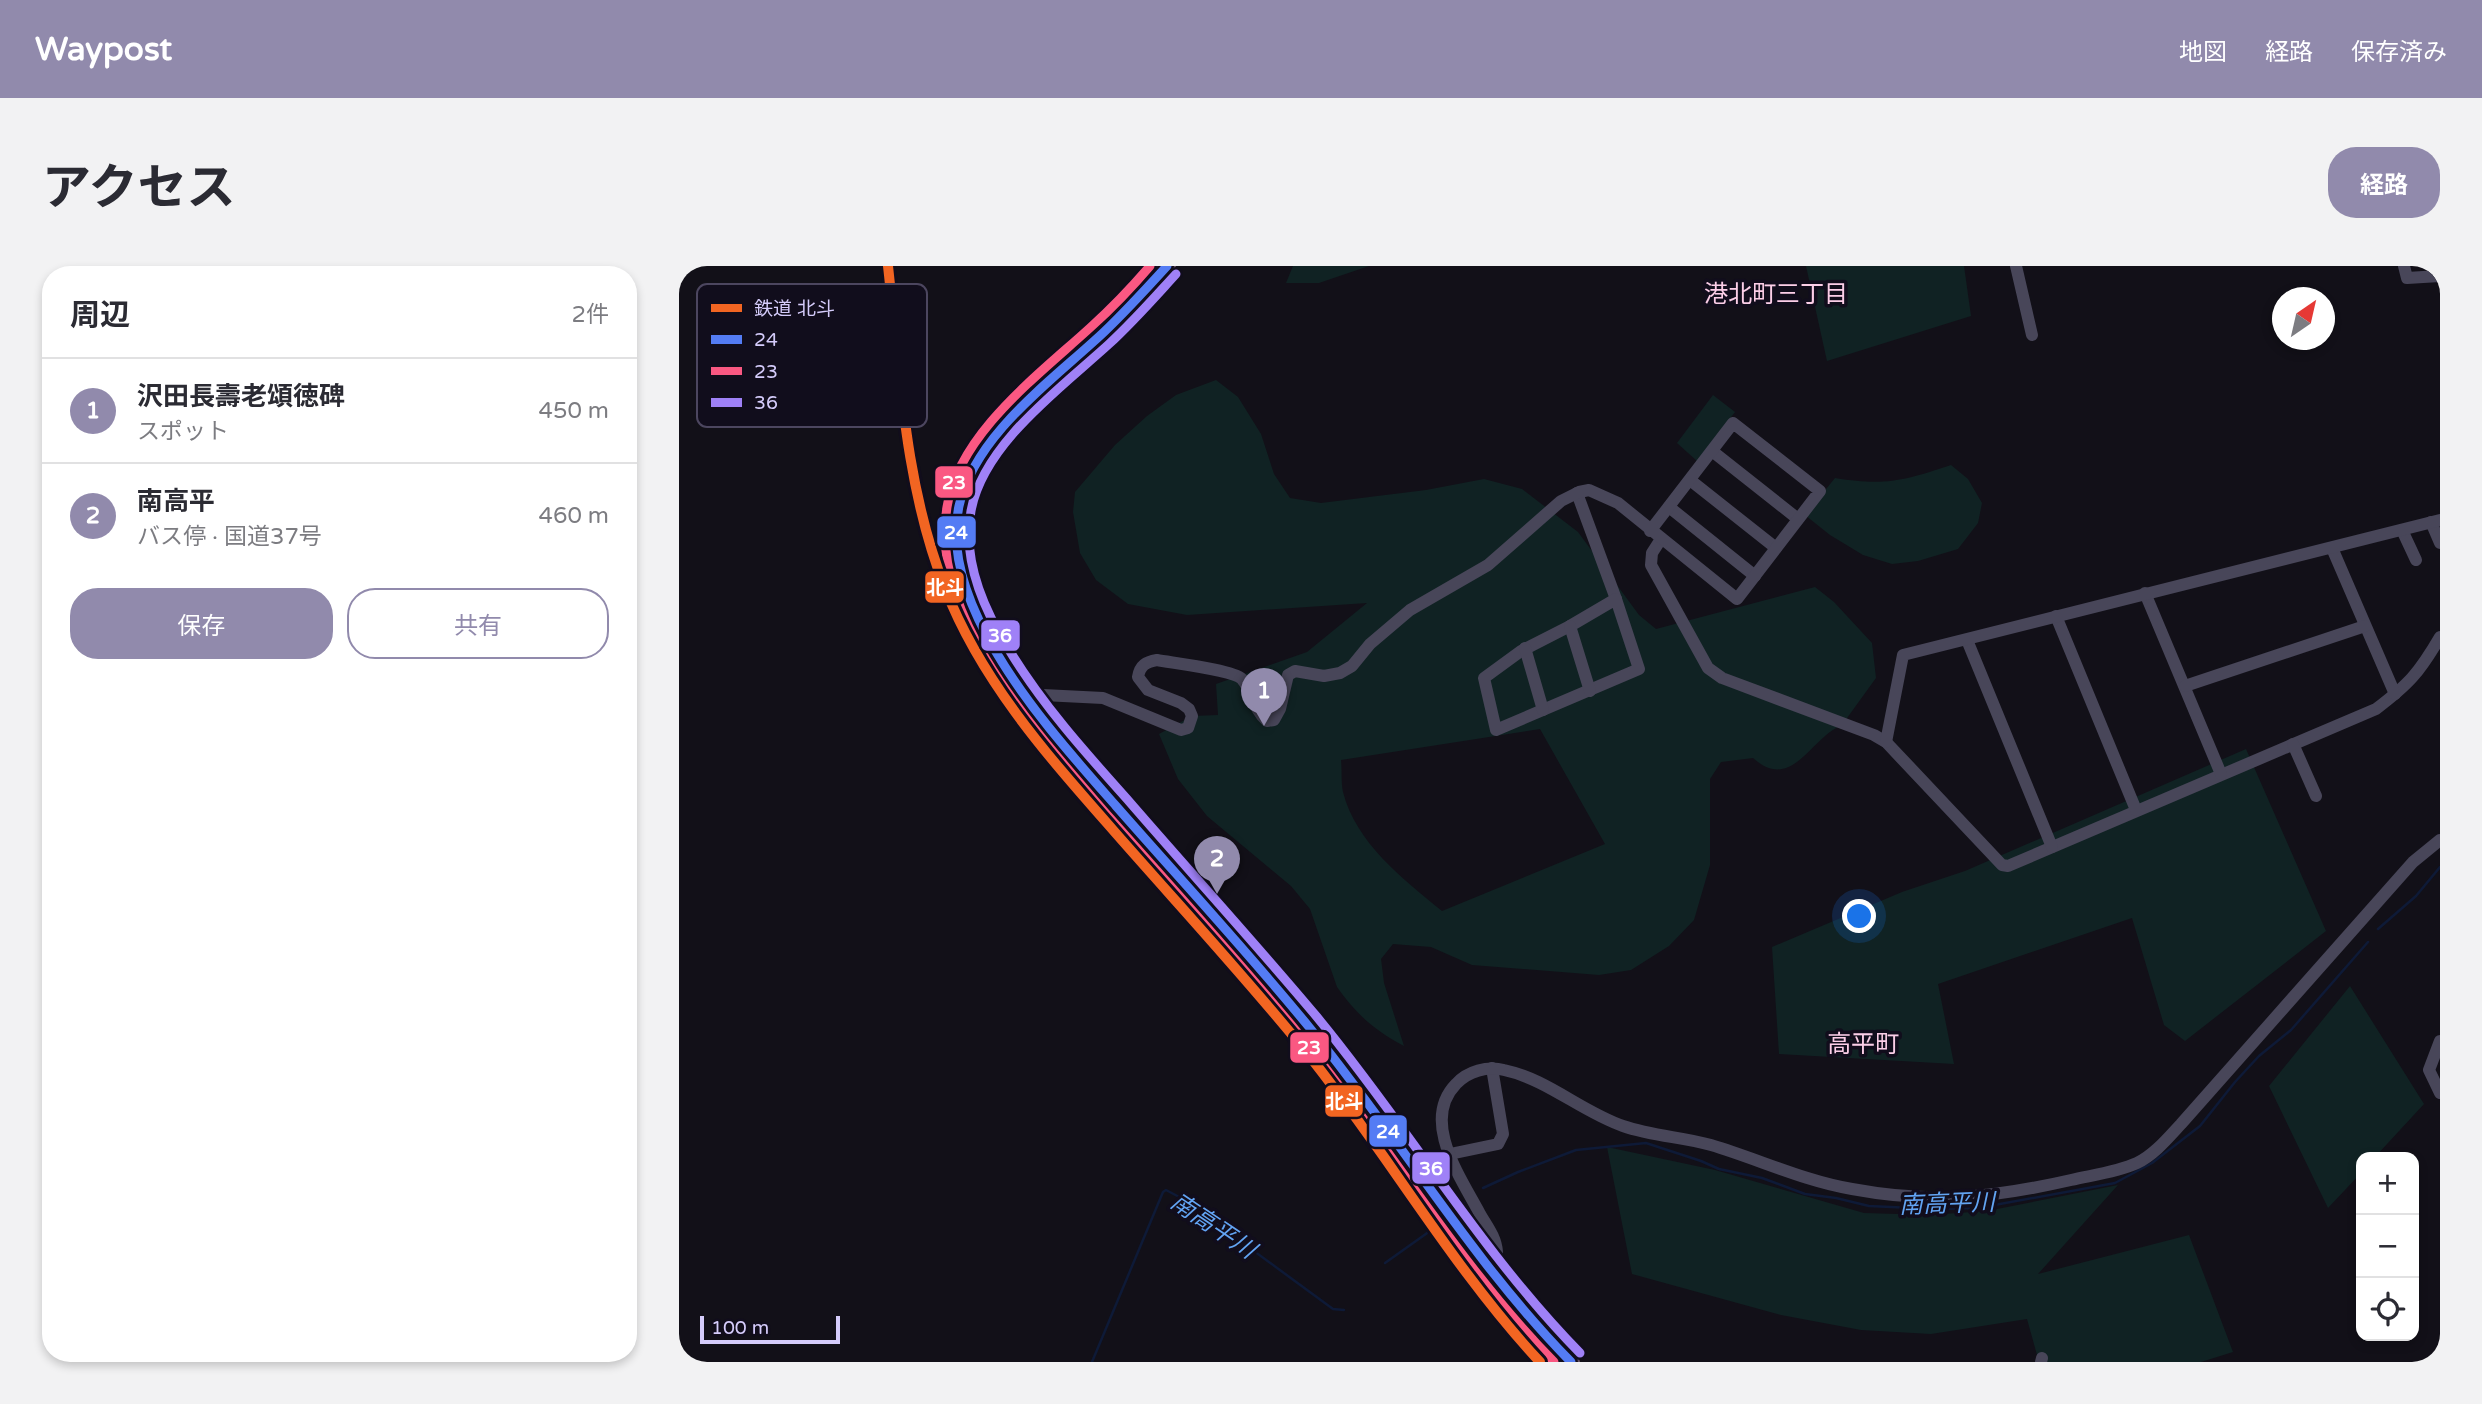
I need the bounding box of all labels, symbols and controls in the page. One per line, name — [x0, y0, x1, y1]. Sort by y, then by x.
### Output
text: Waypost — [35, 30, 172, 69]
text: 地図 — [2179, 38, 2227, 67]
text: 経路 — [2265, 38, 2313, 67]
text: 保存済み — [2351, 38, 2447, 67]
button: 経路 — [2328, 147, 2440, 218]
text: アクセス — [42, 159, 236, 218]
district label: 港北町三丁目 — [1704, 280, 1848, 309]
legend — [697, 284, 927, 427]
north arrow — [2272, 287, 2335, 350]
text: 周辺 — [70, 297, 130, 334]
text: 鉄道 北斗 — [754, 298, 835, 320]
text: 2件 — [572, 301, 609, 329]
text: 24 — [754, 329, 778, 351]
text: 23 — [754, 361, 778, 383]
text: 沢田長壽老頌徳碑 — [137, 381, 345, 412]
text: 36 — [754, 392, 778, 414]
text: 1 — [86, 397, 100, 425]
text: 450 m — [539, 397, 609, 425]
text: スポット — [137, 418, 229, 446]
line badge: 23 — [934, 465, 974, 499]
text: 23 — [942, 472, 966, 494]
text: 南高平 — [137, 486, 215, 517]
text: 2 — [86, 502, 100, 530]
text: 460 m — [539, 502, 609, 530]
line badge: 24 — [936, 515, 977, 549]
text: 24 — [944, 522, 968, 544]
text: バス停 · 国道37号 — [137, 523, 322, 551]
line badge: 北斗 — [924, 570, 965, 604]
text: 北斗 — [926, 577, 964, 599]
button: 保存 — [70, 588, 333, 659]
button: 共有 — [347, 588, 609, 659]
line badge: 36 — [980, 619, 1021, 652]
text: 36 — [988, 625, 1012, 647]
pin: 1 — [1241, 668, 1287, 726]
pin: 2 — [1194, 836, 1240, 894]
your location — [1842, 899, 1876, 933]
district label: 高平町 — [1827, 1030, 1899, 1059]
line badge: 23 — [1289, 1031, 1330, 1064]
text: 23 — [1297, 1037, 1321, 1059]
line badge: 北斗 — [1324, 1084, 1364, 1118]
text: 北斗 — [1325, 1091, 1363, 1113]
line badge: 24 — [1368, 1114, 1408, 1148]
text: 24 — [1376, 1121, 1400, 1143]
line badge: 36 — [1411, 1151, 1451, 1185]
map controls — [2356, 1152, 2419, 1341]
button: + — [2356, 1152, 2419, 1215]
text: 36 — [1419, 1158, 1443, 1180]
water label: 南高平川 — [1165, 1187, 1263, 1267]
water label: 南高平川 — [1899, 1188, 1998, 1220]
button: − — [2356, 1215, 2419, 1278]
button: locate — [2356, 1278, 2419, 1341]
scale bar — [700, 1313, 840, 1345]
text: 100 m — [711, 1317, 769, 1339]

